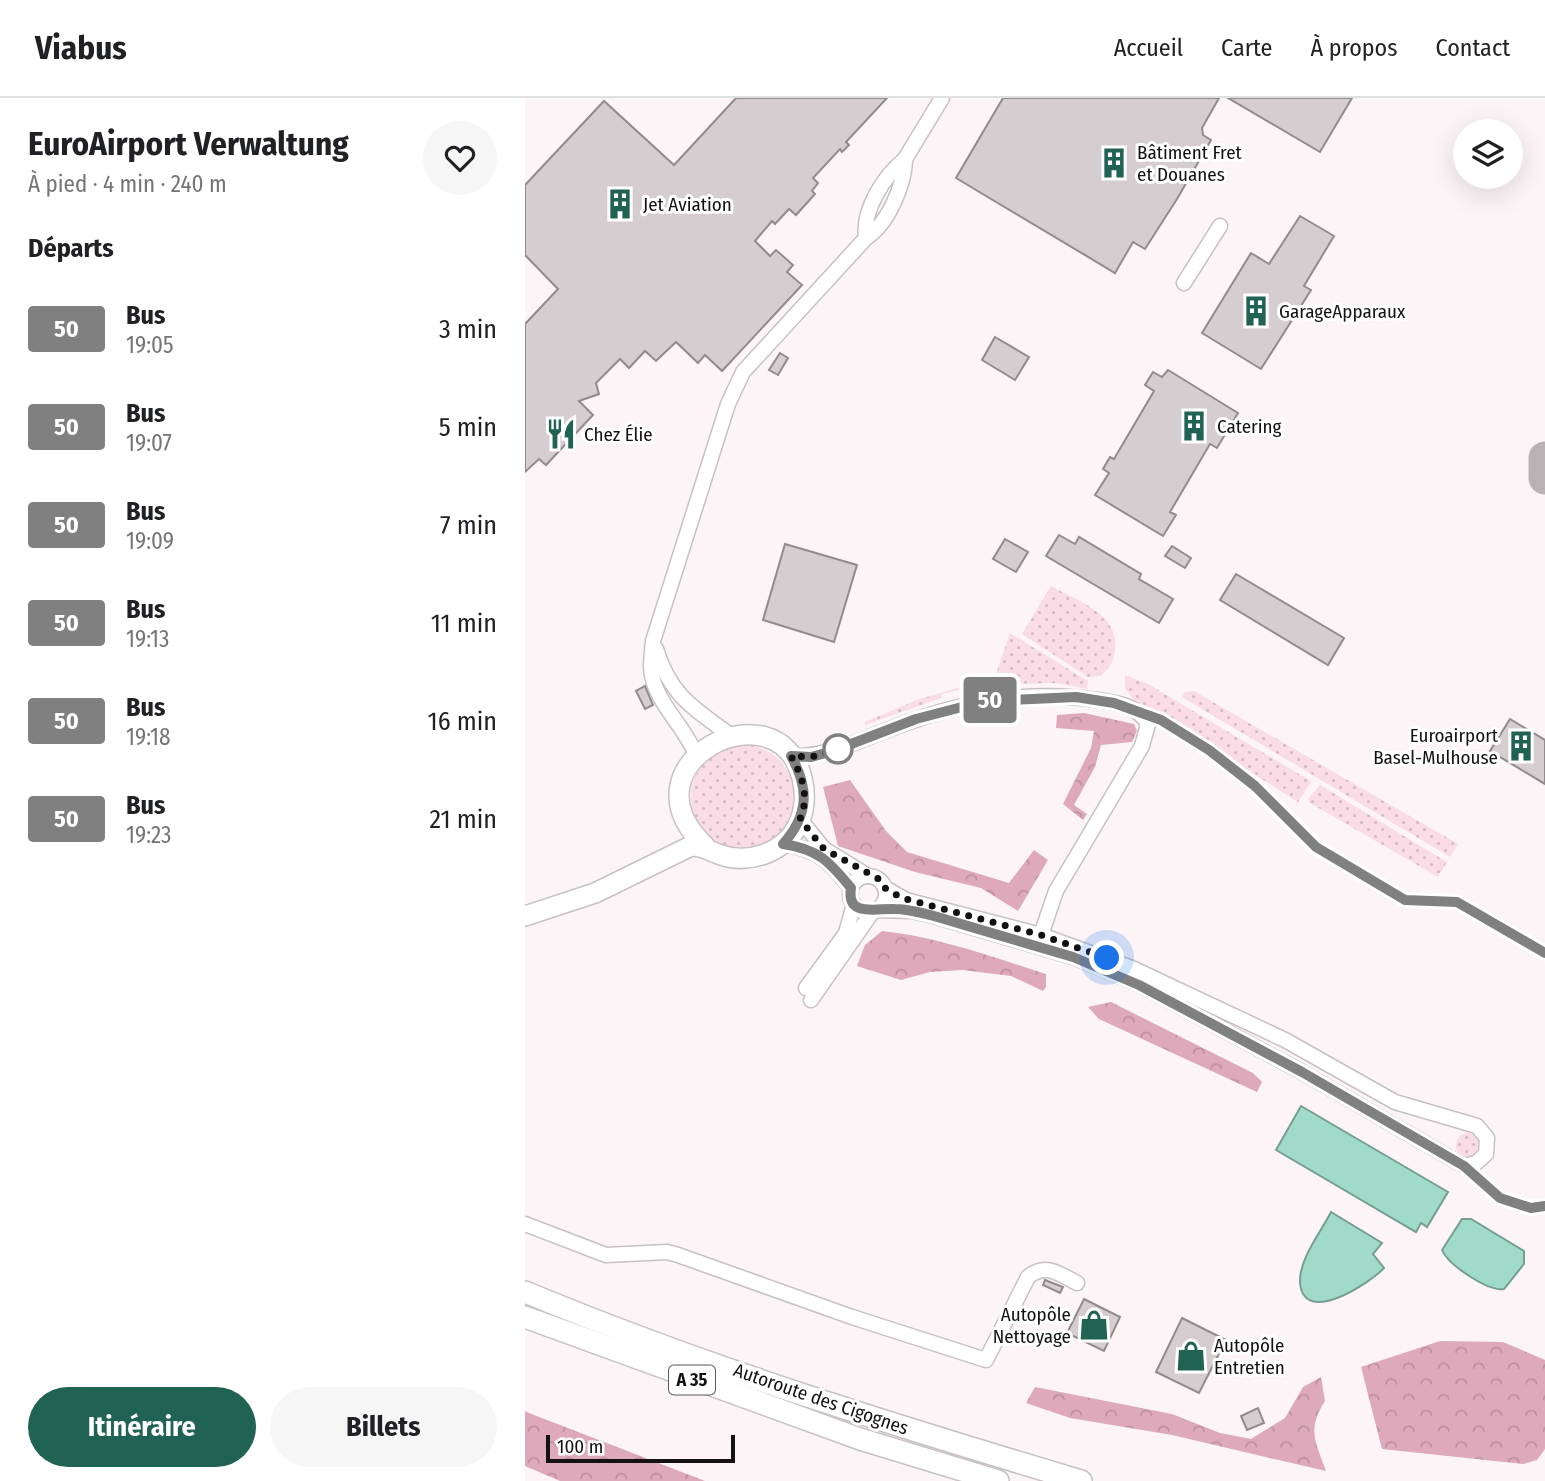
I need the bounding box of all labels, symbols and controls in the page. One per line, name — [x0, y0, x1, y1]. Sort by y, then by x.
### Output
text: Viabus — [35, 28, 127, 68]
text: Accueil — [1114, 34, 1183, 62]
text: Carte — [1221, 34, 1272, 62]
text: À propos — [1310, 34, 1397, 62]
text: Contact — [1435, 34, 1510, 62]
map controls — [1453, 119, 1523, 189]
button: layers — [1453, 119, 1523, 189]
button: heart — [423, 121, 497, 195]
text: EuroAirport Verwaltung — [28, 124, 349, 164]
place label: Bâtiment Fret et Douanes — [1137, 141, 1243, 186]
building icon: Bâtiment Fret et Douanes — [1097, 146, 1131, 180]
text: À pied · 4 min · 240 m — [28, 170, 227, 198]
building icon: Jet Aviation — [603, 187, 637, 221]
place label: Jet Aviation — [643, 193, 732, 216]
text: Départs — [28, 233, 114, 264]
building icon: GarageApparaux — [1239, 294, 1273, 328]
text: Bus — [126, 300, 165, 331]
place label: GarageApparaux — [1279, 300, 1406, 323]
text: 3 min — [439, 314, 497, 345]
text: 50 — [54, 315, 79, 343]
text: 19:05 — [126, 331, 174, 359]
text: Bus — [126, 398, 165, 429]
building icon: Catering — [1177, 409, 1211, 443]
text: 5 min — [439, 412, 497, 443]
text: 50 — [54, 413, 79, 441]
place label: Catering — [1217, 415, 1282, 438]
restaurant icon: Chez Élie — [544, 417, 578, 451]
place label: Chez Élie — [584, 423, 653, 446]
text: 19:07 — [126, 429, 172, 457]
text: Bus — [126, 496, 165, 527]
text: 7 min — [440, 510, 497, 541]
text: 50 — [54, 511, 79, 539]
text: 19:09 — [126, 527, 174, 555]
text: Bus — [126, 594, 165, 625]
text: 11 min — [431, 608, 497, 639]
text: 50 — [54, 609, 79, 637]
text: 19:13 — [126, 625, 169, 653]
line badge: 50 — [959, 677, 1021, 723]
text: 50 — [978, 686, 1002, 714]
text: Bus — [126, 692, 165, 723]
text: 16 min — [428, 706, 497, 737]
text: 50 — [54, 707, 79, 735]
text: 19:18 — [126, 723, 171, 751]
place label: Euroairport Basel-Mulhouse — [1373, 724, 1499, 769]
building icon: Euroairport Basel-Mulhouse — [1504, 729, 1538, 763]
unlabelled marker — [823, 734, 853, 764]
text: Bus — [126, 790, 165, 821]
text: 21 min — [430, 804, 497, 835]
text: 50 — [54, 805, 79, 833]
text: 19:23 — [126, 821, 172, 849]
your location — [1089, 940, 1124, 975]
place label: Autopôle Nettoyage — [993, 1303, 1071, 1348]
shop icon: Autopôle Nettoyage — [1077, 1308, 1111, 1342]
place label: Autopôle Entretien — [1214, 1334, 1285, 1379]
shop icon: Autopôle Entretien — [1174, 1339, 1208, 1373]
street label: Autoroute des Cigognes — [731, 1358, 911, 1440]
road number: A 35 — [669, 1366, 715, 1394]
button: Itinéraire — [28, 1387, 256, 1467]
button: Billets — [270, 1387, 497, 1467]
scale bar — [546, 1432, 735, 1464]
text: 100 m — [557, 1435, 603, 1458]

